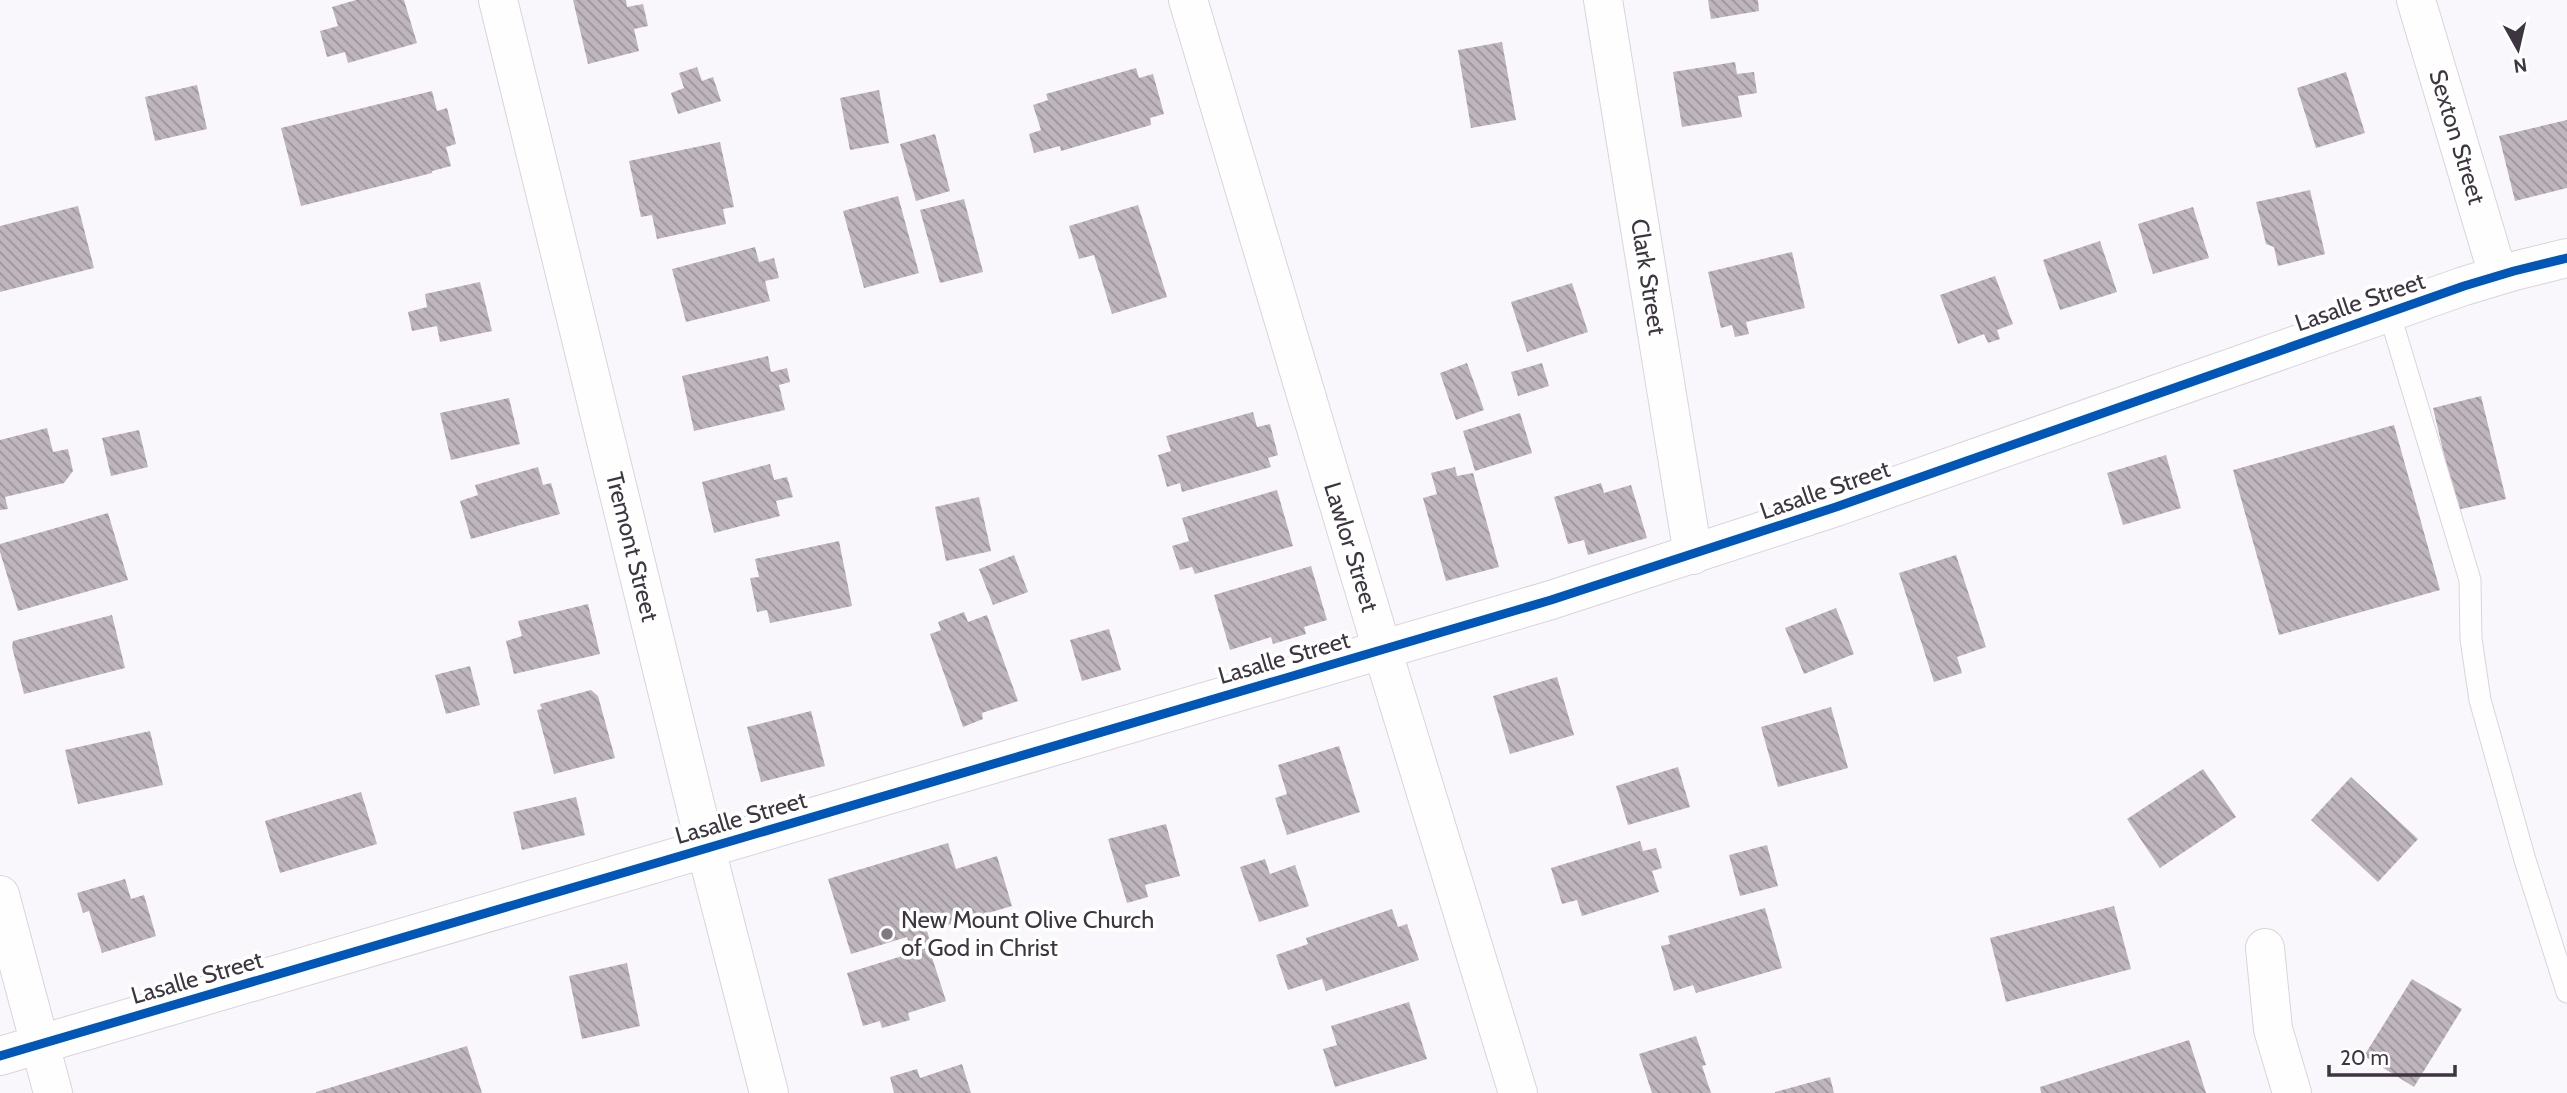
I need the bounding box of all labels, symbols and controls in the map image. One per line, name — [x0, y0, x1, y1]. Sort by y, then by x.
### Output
north arrow — [2483, 14, 2553, 84]
text: N — [2512, 53, 2529, 78]
street label: Sexton Street — [2423, 66, 2492, 208]
street label: Clark Street — [1625, 217, 1672, 337]
street label: Lasalle Street — [2291, 266, 2429, 337]
street label: Lasalle Street — [1756, 454, 1894, 525]
street label: Tremont Street — [600, 469, 665, 625]
street label: Lawlor Street — [1318, 479, 1385, 615]
street label: Lasalle Street — [1215, 625, 1353, 690]
street label: Lasalle Street — [672, 785, 810, 850]
place label: New Mount Olive Church of God in Christ — [901, 905, 1154, 962]
marker: New Mount Olive Church of God in Christ — [879, 926, 895, 942]
street label: Lasalle Street — [128, 945, 266, 1010]
scale bar — [2329, 1034, 2455, 1078]
text: 20 m — [2340, 1045, 2389, 1070]

